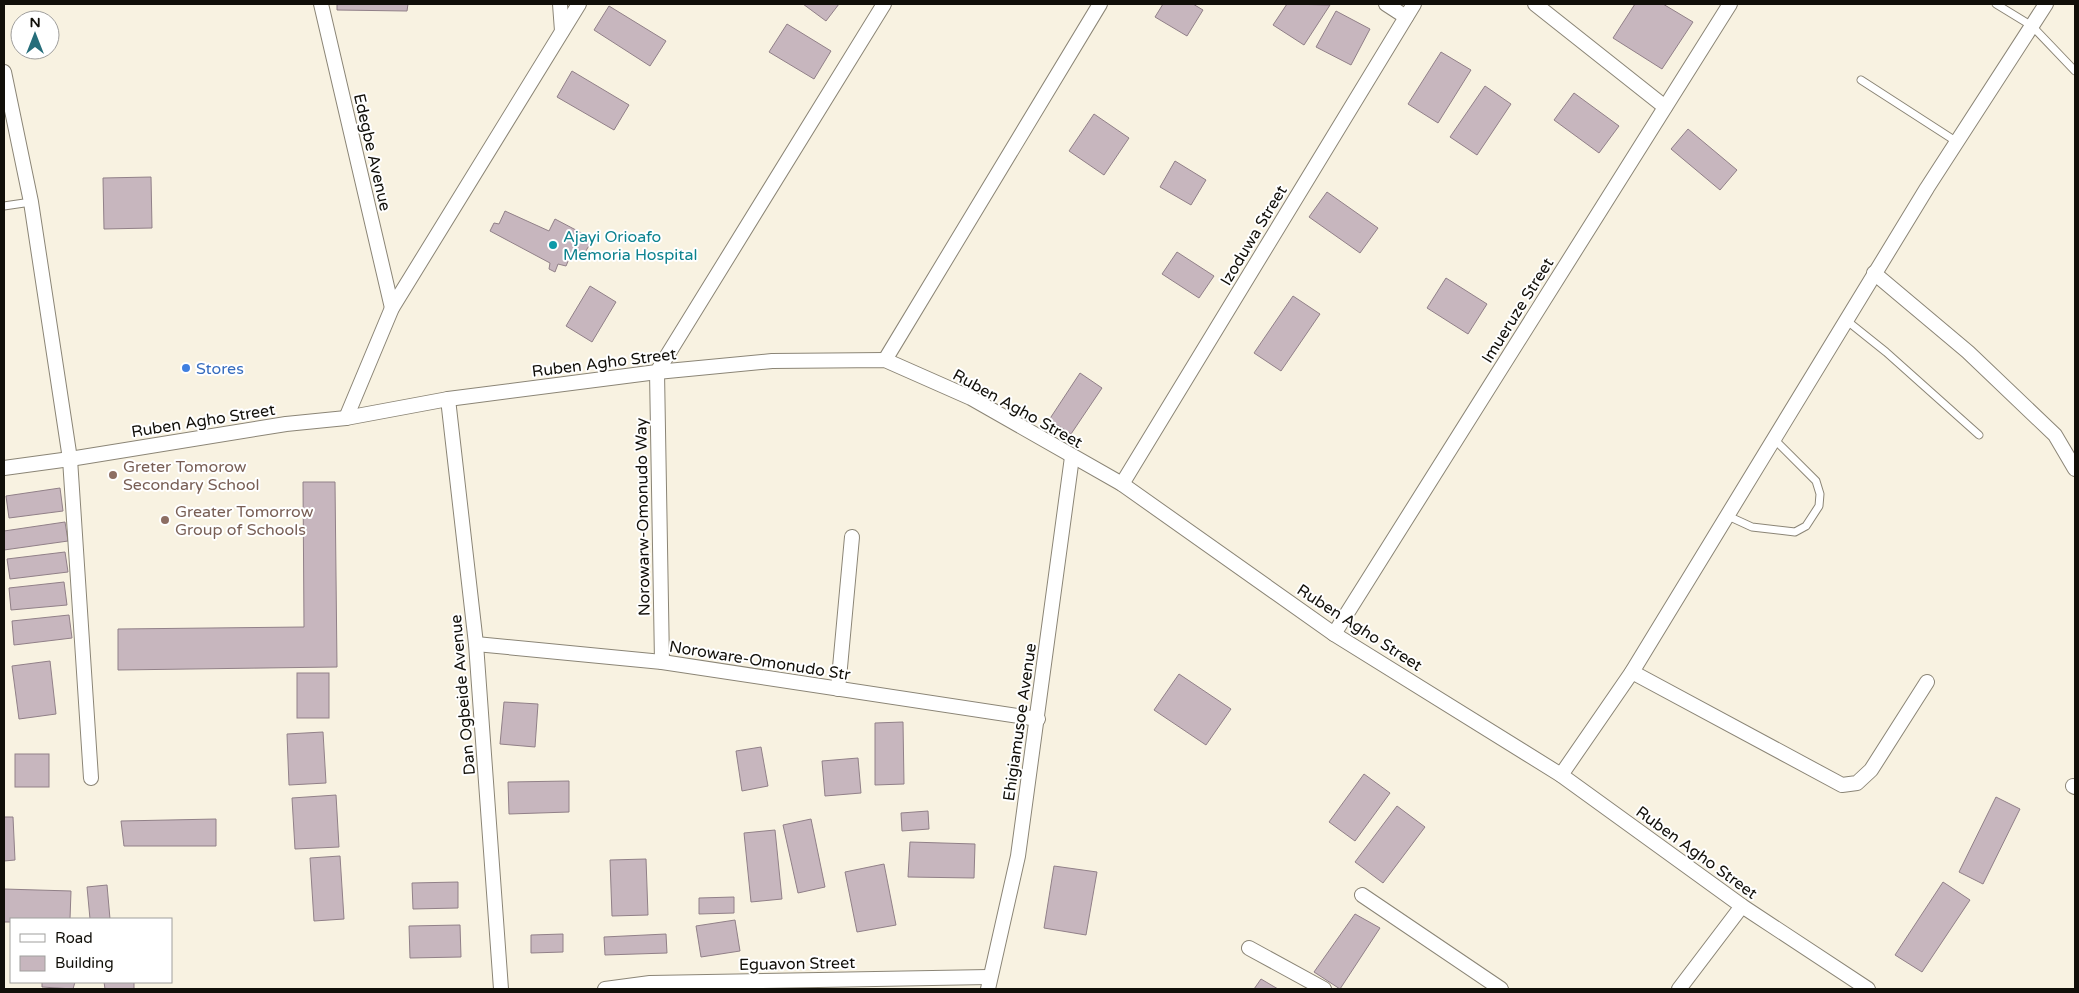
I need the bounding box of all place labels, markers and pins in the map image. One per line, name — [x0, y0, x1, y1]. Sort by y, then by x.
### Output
place label: Ajayi Orioafo Memoria Hospital — [563, 227, 697, 265]
marker: Ajayi Orioafo Memoria Hospital — [547, 239, 559, 251]
place label: Stores — [196, 359, 244, 379]
marker: Stores — [180, 362, 192, 374]
place label: Greter Tomorow Secondary School — [123, 457, 259, 495]
marker: Greter Tomorow Secondary School — [107, 469, 119, 481]
place label: Greater Tomorrow Group of Schools — [175, 502, 314, 540]
marker: Greater Tomorrow Group of Schools — [159, 514, 171, 526]

